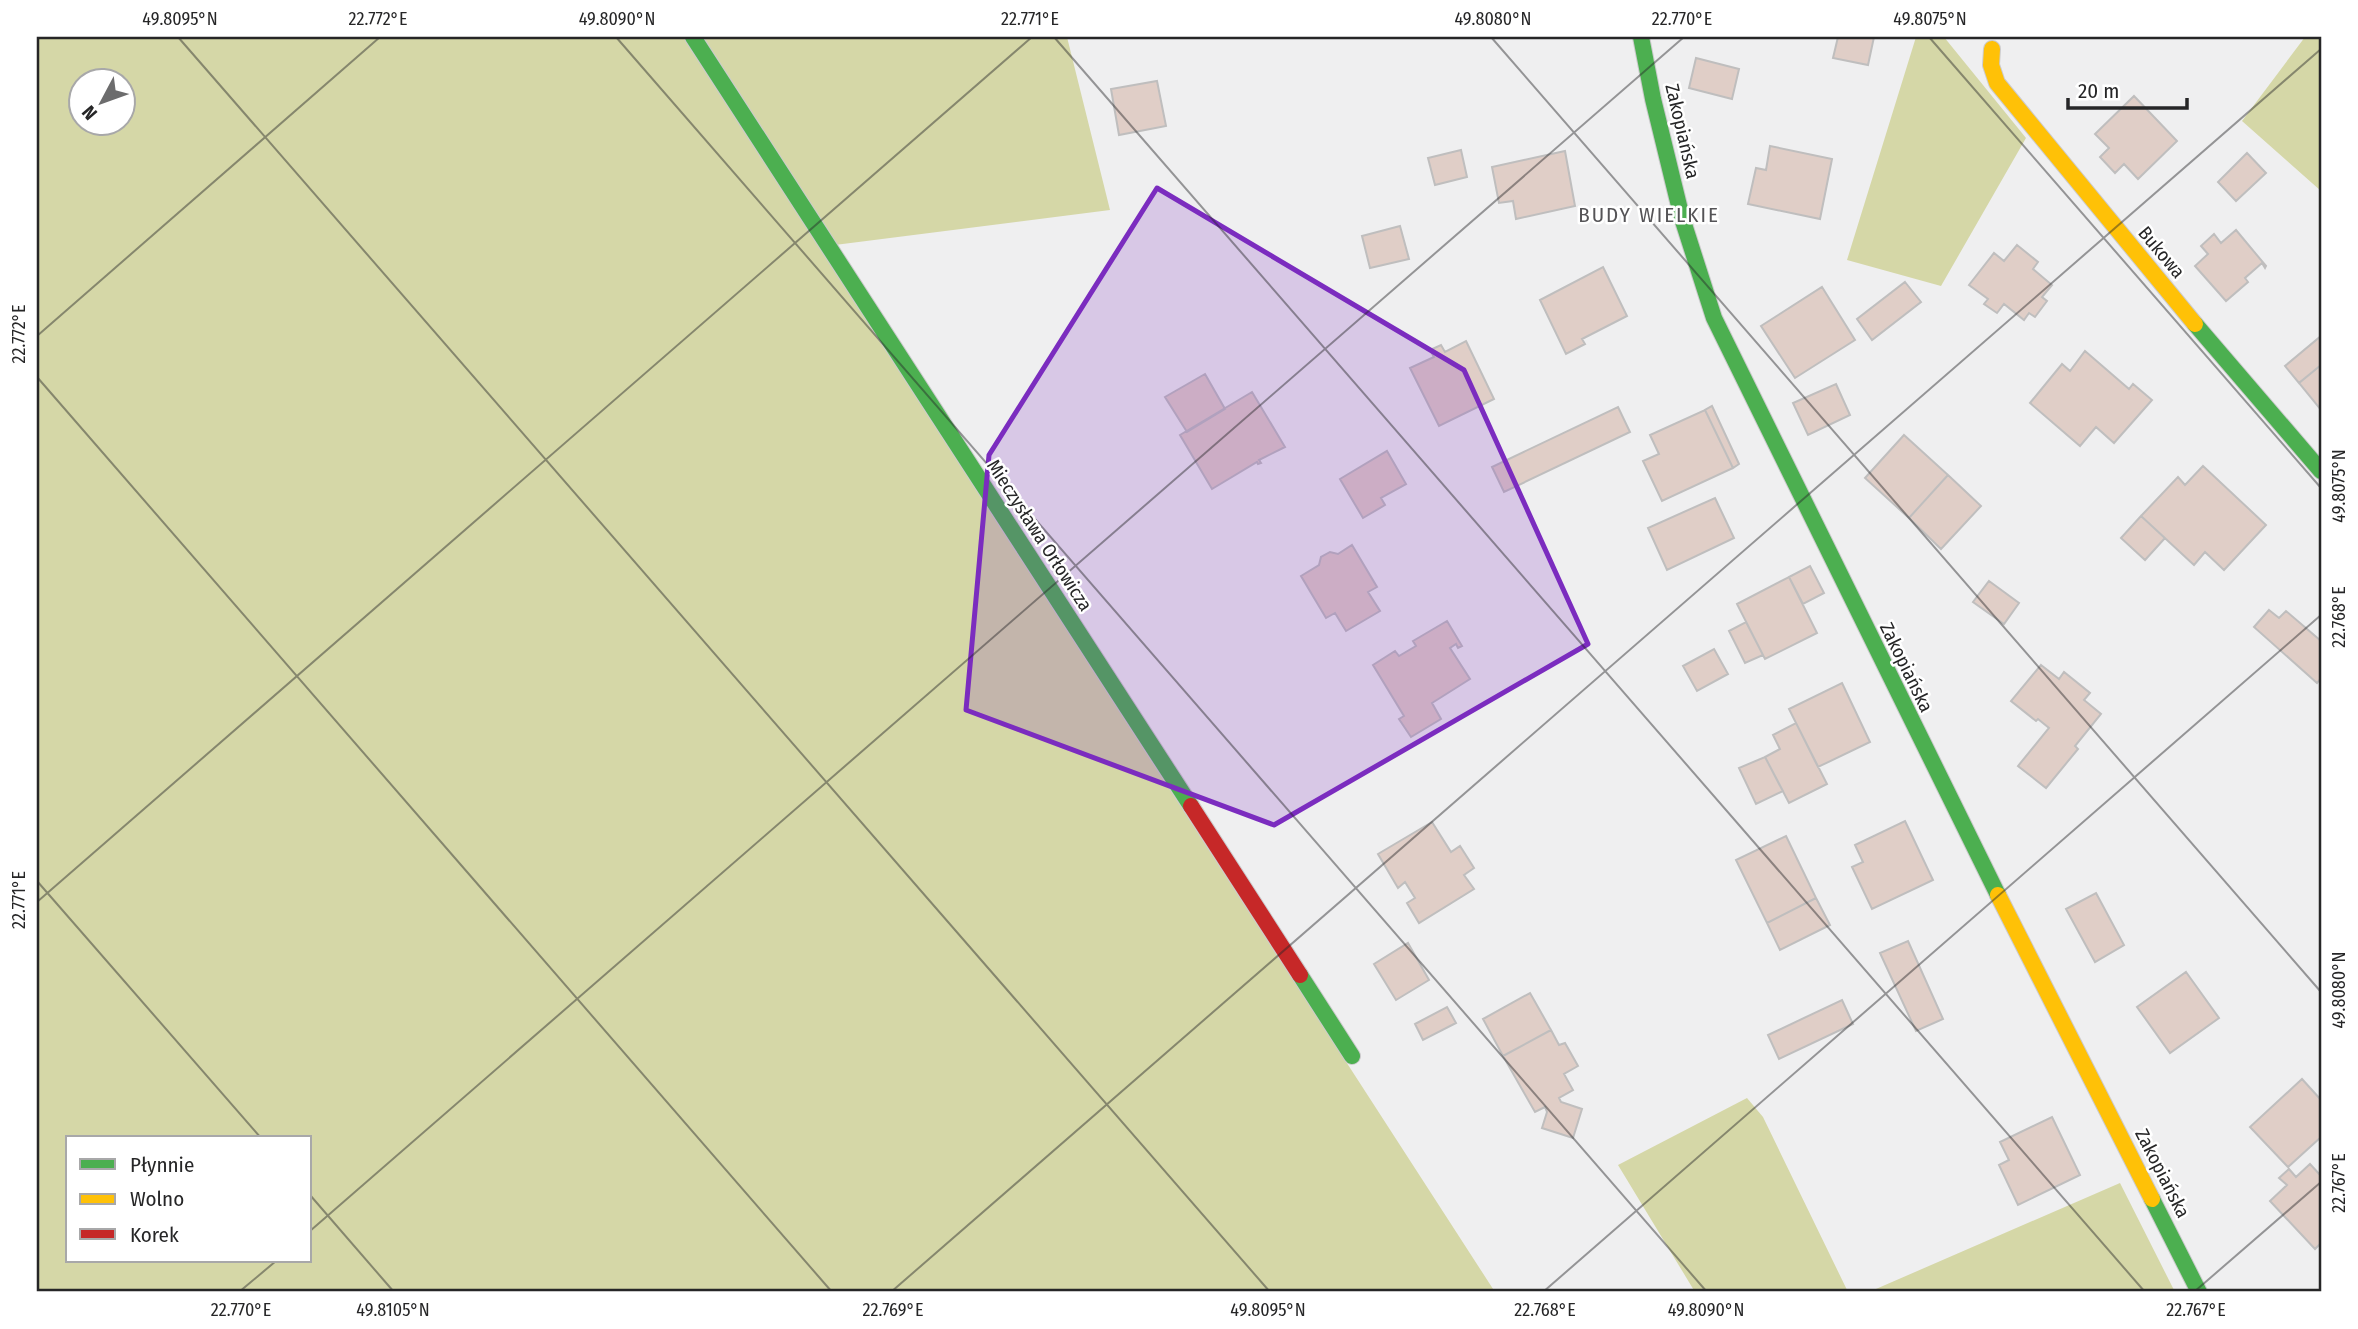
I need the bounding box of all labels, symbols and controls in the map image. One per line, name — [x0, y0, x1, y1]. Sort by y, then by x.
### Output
text: 49.8095°N — [142, 8, 218, 30]
text: 22.772°E — [349, 8, 407, 30]
text: 49.8090°N — [579, 8, 655, 30]
text: 22.771°E — [1001, 8, 1059, 30]
text: 49.8080°N — [1454, 8, 1532, 30]
text: 22.770°E — [1652, 8, 1712, 30]
text: 49.8075°N — [1893, 8, 1967, 30]
north arrow — [66, 66, 136, 136]
scale bar — [2068, 66, 2186, 110]
text: 20 m — [2078, 78, 2119, 104]
street label: Zakopiańska — [1660, 81, 1705, 181]
text: N — [77, 101, 102, 125]
district label: BUDY WIELKIE — [1578, 202, 1720, 228]
street label: Bukowa — [2133, 222, 2190, 283]
text: 22.772°E — [8, 305, 30, 363]
text: 49.8075°N — [2328, 449, 2350, 523]
street label: Mieczysława Orłowicza — [982, 455, 1097, 615]
text: 22.768°E — [2328, 586, 2350, 648]
street label: Zakopiańska — [1875, 619, 1938, 716]
text: 22.771°E — [8, 871, 30, 929]
text: 49.8080°N — [2328, 951, 2350, 1029]
street label: Zakopiańska — [2130, 1125, 2195, 1222]
legend — [66, 1136, 312, 1262]
text: Płynnie — [130, 1152, 194, 1178]
text: 22.767°E — [2328, 1153, 2350, 1213]
text: Wolno — [130, 1186, 184, 1212]
text: Korek — [130, 1222, 179, 1248]
text: 22.770°E — [211, 1299, 271, 1321]
text: 49.8105°N — [356, 1299, 430, 1321]
text: 22.769°E — [863, 1299, 923, 1321]
text: 49.8095°N — [1230, 1299, 1306, 1321]
text: 22.768°E — [1514, 1299, 1576, 1321]
text: 49.8090°N — [1668, 1299, 1744, 1321]
text: 22.767°E — [2166, 1299, 2226, 1321]

